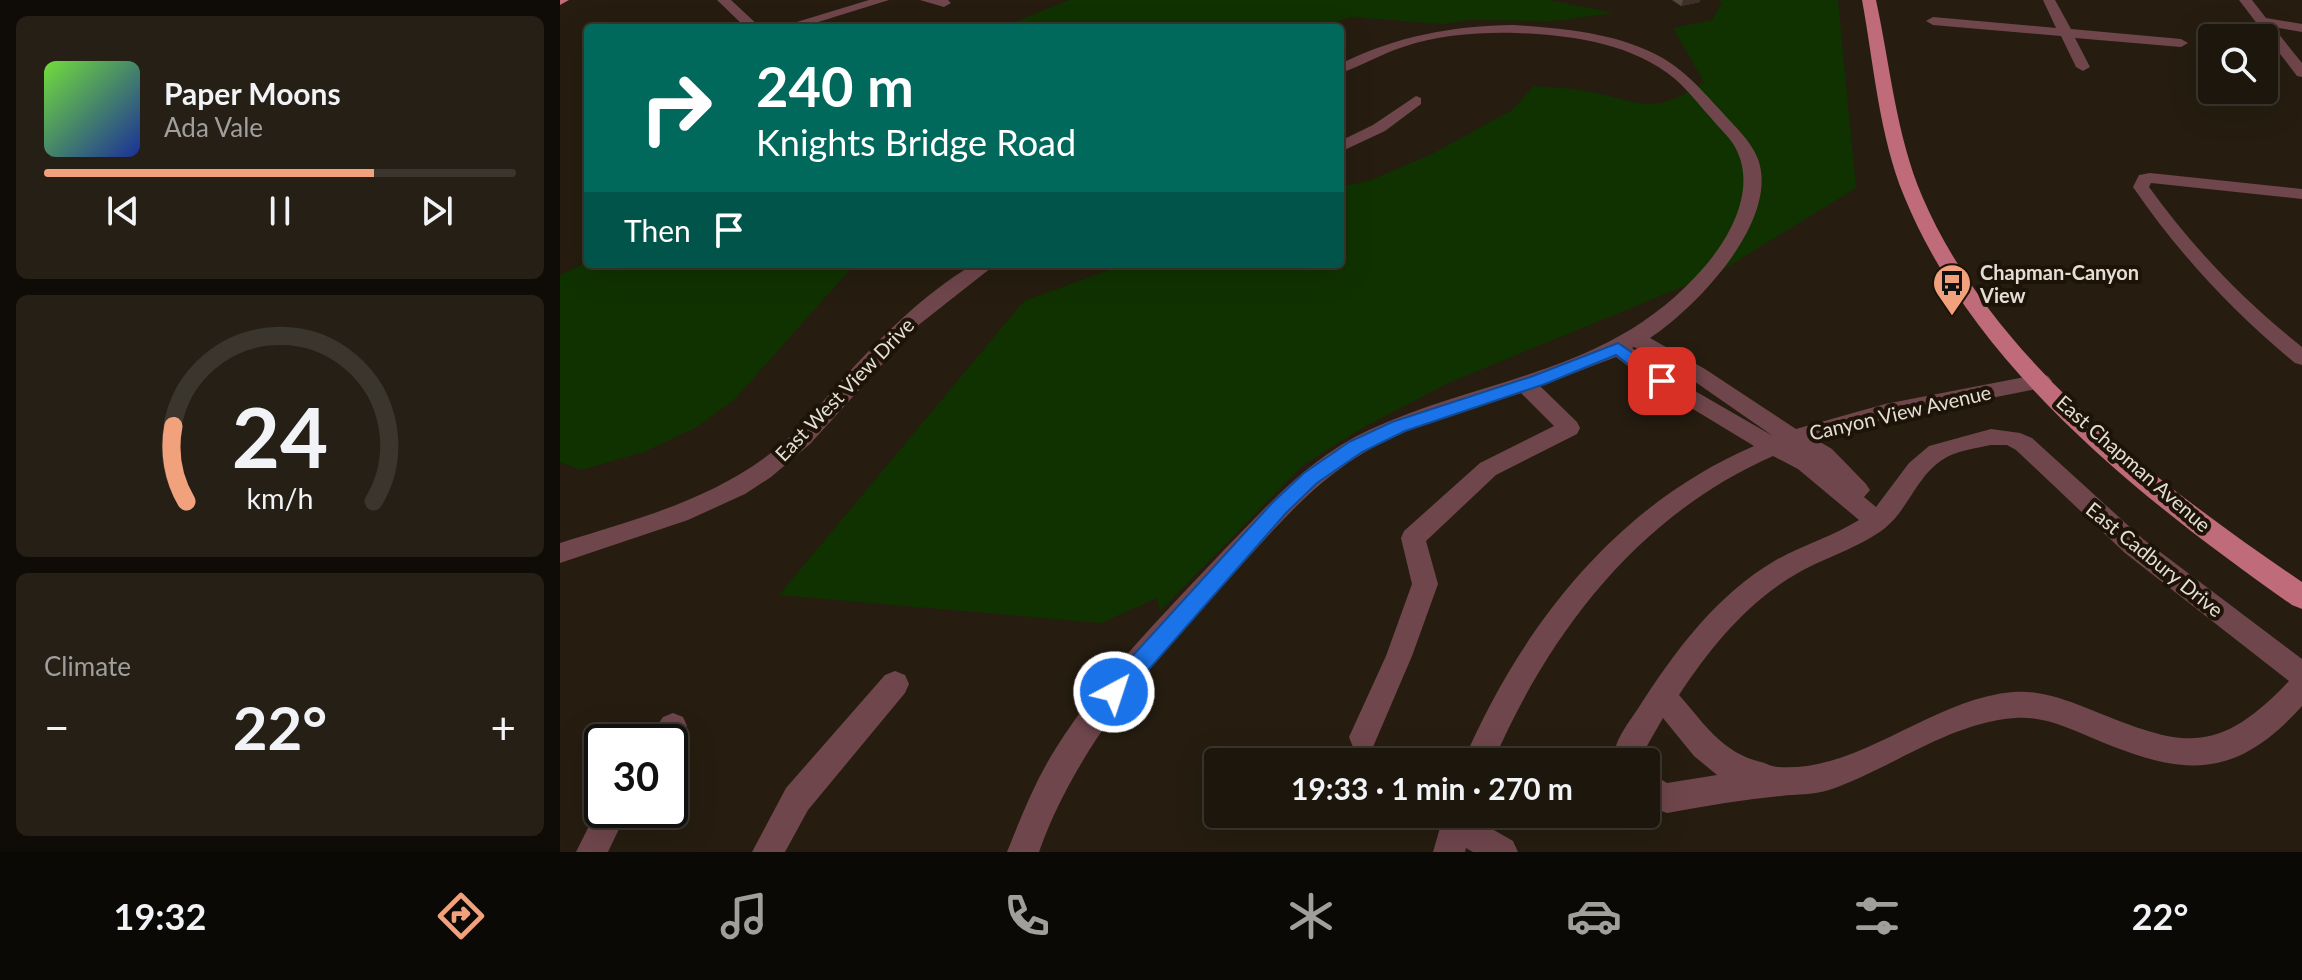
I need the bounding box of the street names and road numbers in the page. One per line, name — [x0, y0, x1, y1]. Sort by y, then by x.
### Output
street label: East West View Drive — [770, 313, 918, 465]
street label: Canyon View Avenue — [1807, 379, 1993, 445]
street label: East Chapman Avenue — [2052, 390, 2216, 536]
street label: East Cadbury Drive — [2082, 496, 2228, 622]

